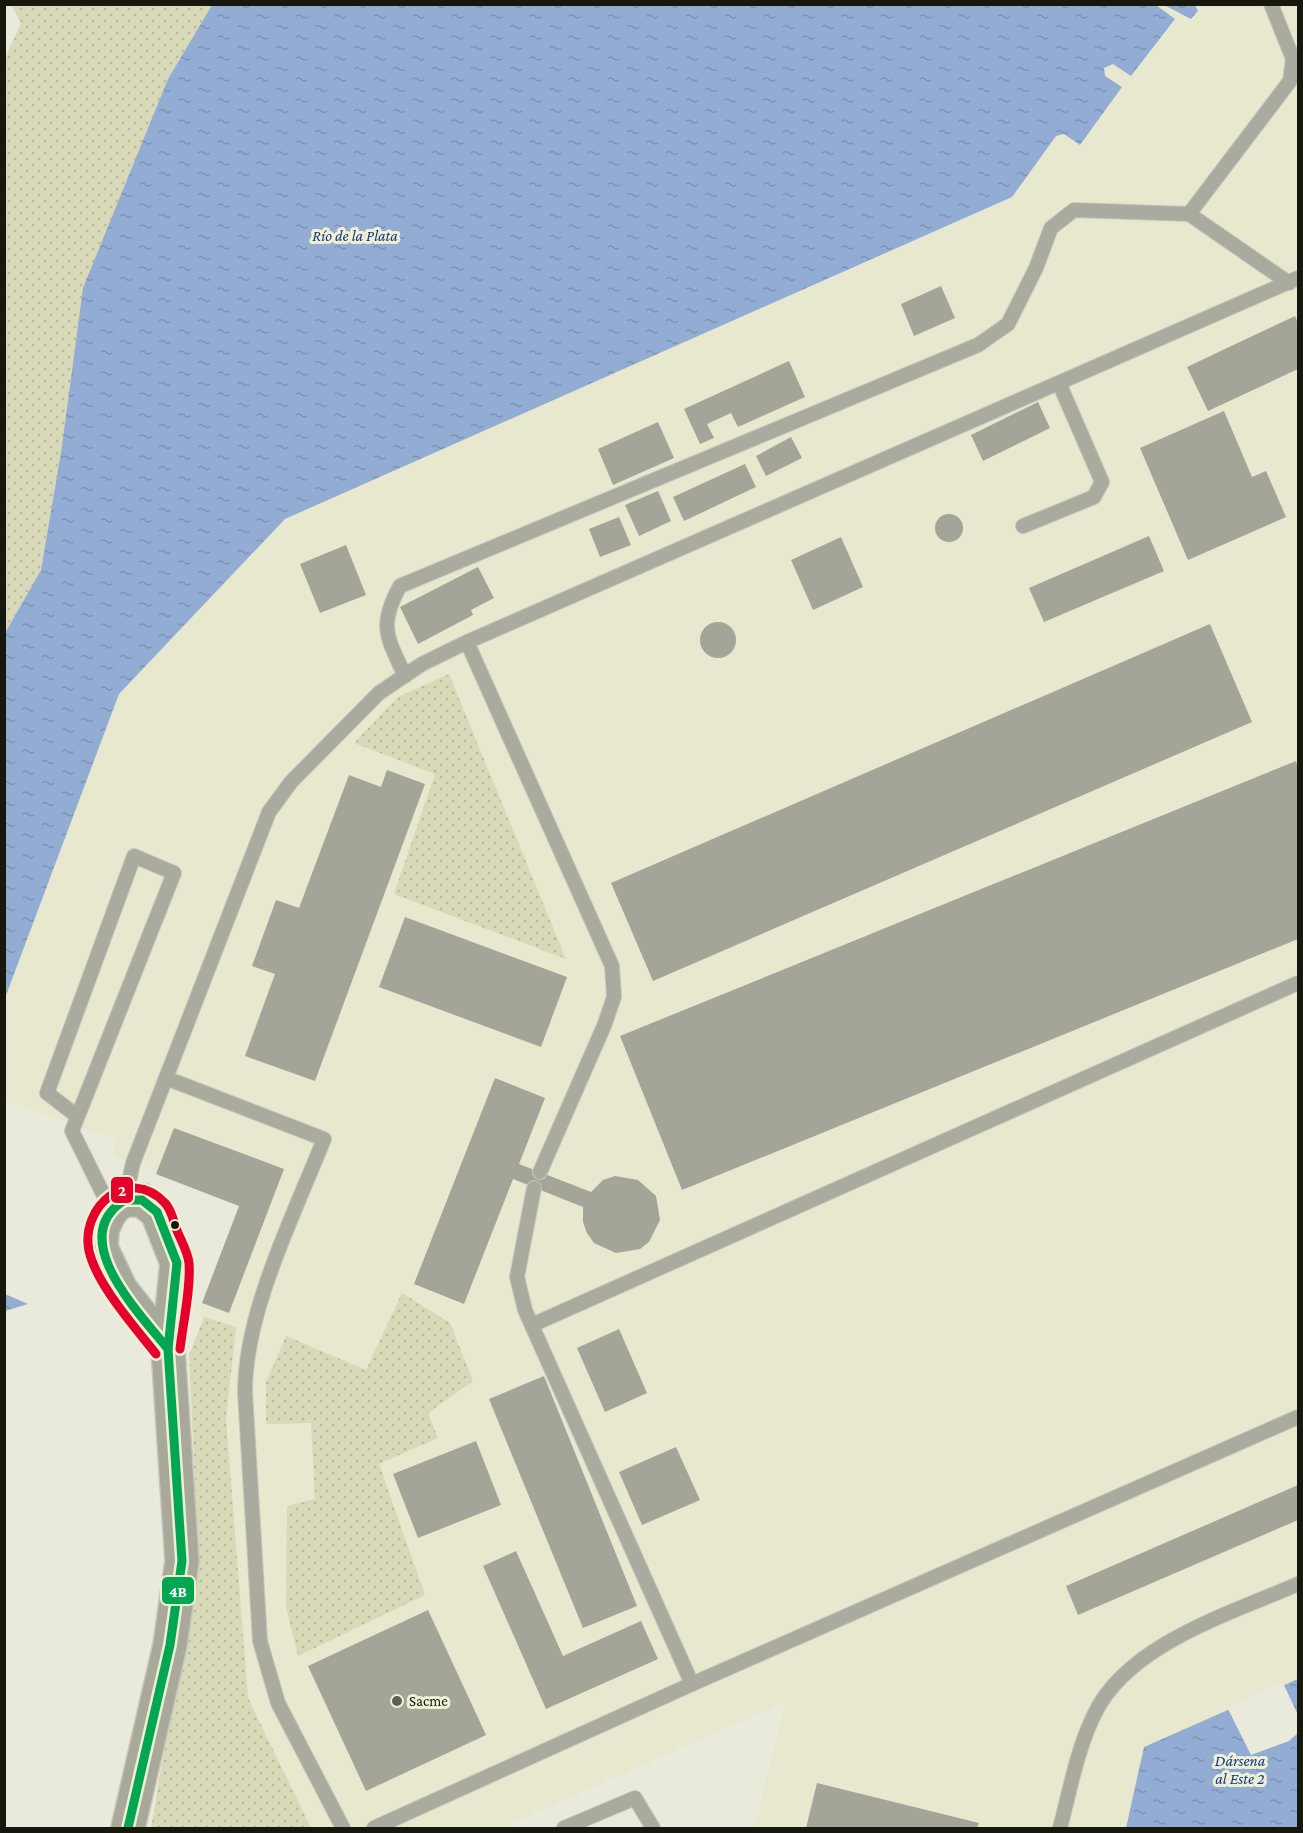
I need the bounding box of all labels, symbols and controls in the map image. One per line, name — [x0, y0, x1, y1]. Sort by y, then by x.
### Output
water label: Río de la Plata — [312, 227, 398, 244]
line badge: 2 — [110, 1176, 134, 1204]
text: 2 — [118, 1182, 126, 1199]
unlabelled marker — [169, 1219, 181, 1231]
line badge: 4B — [161, 1576, 195, 1605]
text: 4B — [169, 1583, 187, 1600]
place label: Sacme — [409, 1693, 448, 1709]
marker: Sacme — [390, 1694, 404, 1708]
water label: Dársena al Este 2 — [1215, 1752, 1266, 1787]

